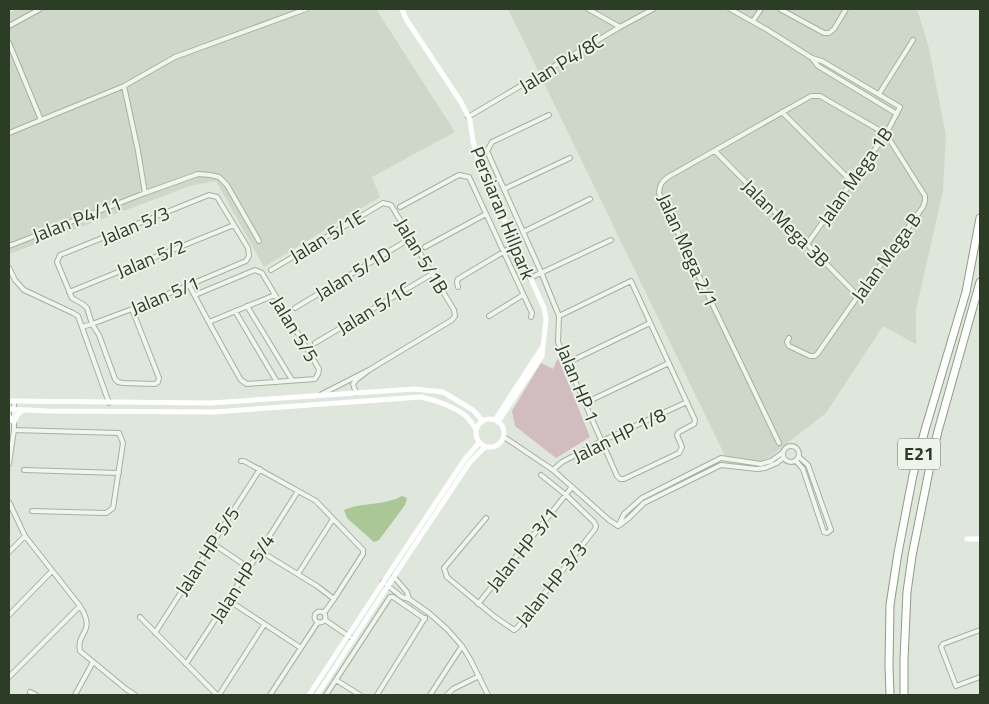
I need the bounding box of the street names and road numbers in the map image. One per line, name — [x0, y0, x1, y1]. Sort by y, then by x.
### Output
street label: Jalan P4/8C — [513, 26, 609, 99]
street label: Jalan Mega 1B — [810, 120, 899, 231]
street label: Persiaran Hillpark — [464, 142, 543, 284]
street label: Jalan Mega 3B — [736, 172, 837, 273]
street label: Jalan P4/11 — [28, 188, 126, 249]
street label: Jalan Mega 2/1 — [651, 188, 726, 311]
street label: Jalan 5/3 — [96, 198, 174, 252]
street label: Jalan 5/1E — [284, 202, 370, 269]
street label: Jalan Mega B — [843, 206, 928, 307]
street label: Jalan 5/1B — [388, 212, 457, 299]
street label: Jalan 5/2 — [112, 231, 190, 285]
street label: Jalan 5/1D — [309, 238, 396, 307]
street label: Jalan 5/1 — [126, 268, 204, 322]
street label: Jalan 5/1C — [331, 274, 417, 341]
street label: Jalan 5/5 — [264, 290, 327, 367]
street label: Jalan HP 1 — [550, 339, 607, 426]
street label: Jalan HP 1/8 — [567, 399, 671, 470]
road number: E21 — [898, 438, 940, 469]
street label: Jalan HP 3/1 — [479, 500, 565, 597]
street label: Jalan HP 5/5 — [167, 501, 246, 601]
street label: Jalan HP 5/4 — [202, 528, 281, 628]
street label: Jalan HP 3/3 — [508, 535, 594, 632]

